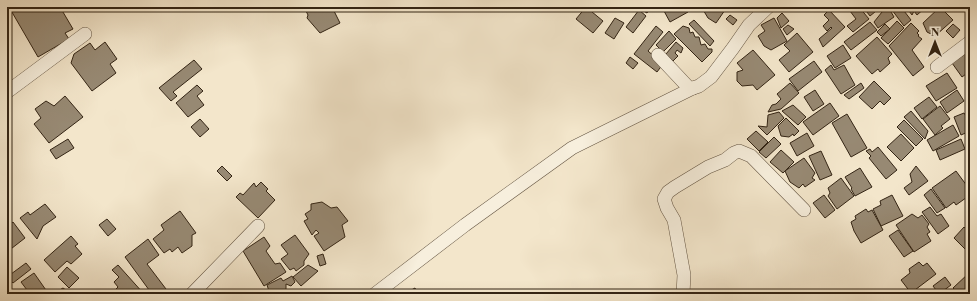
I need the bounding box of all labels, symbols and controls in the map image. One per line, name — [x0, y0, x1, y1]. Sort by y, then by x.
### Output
north arrow — [915, 22, 955, 62]
text: N — [931, 26, 940, 40]

